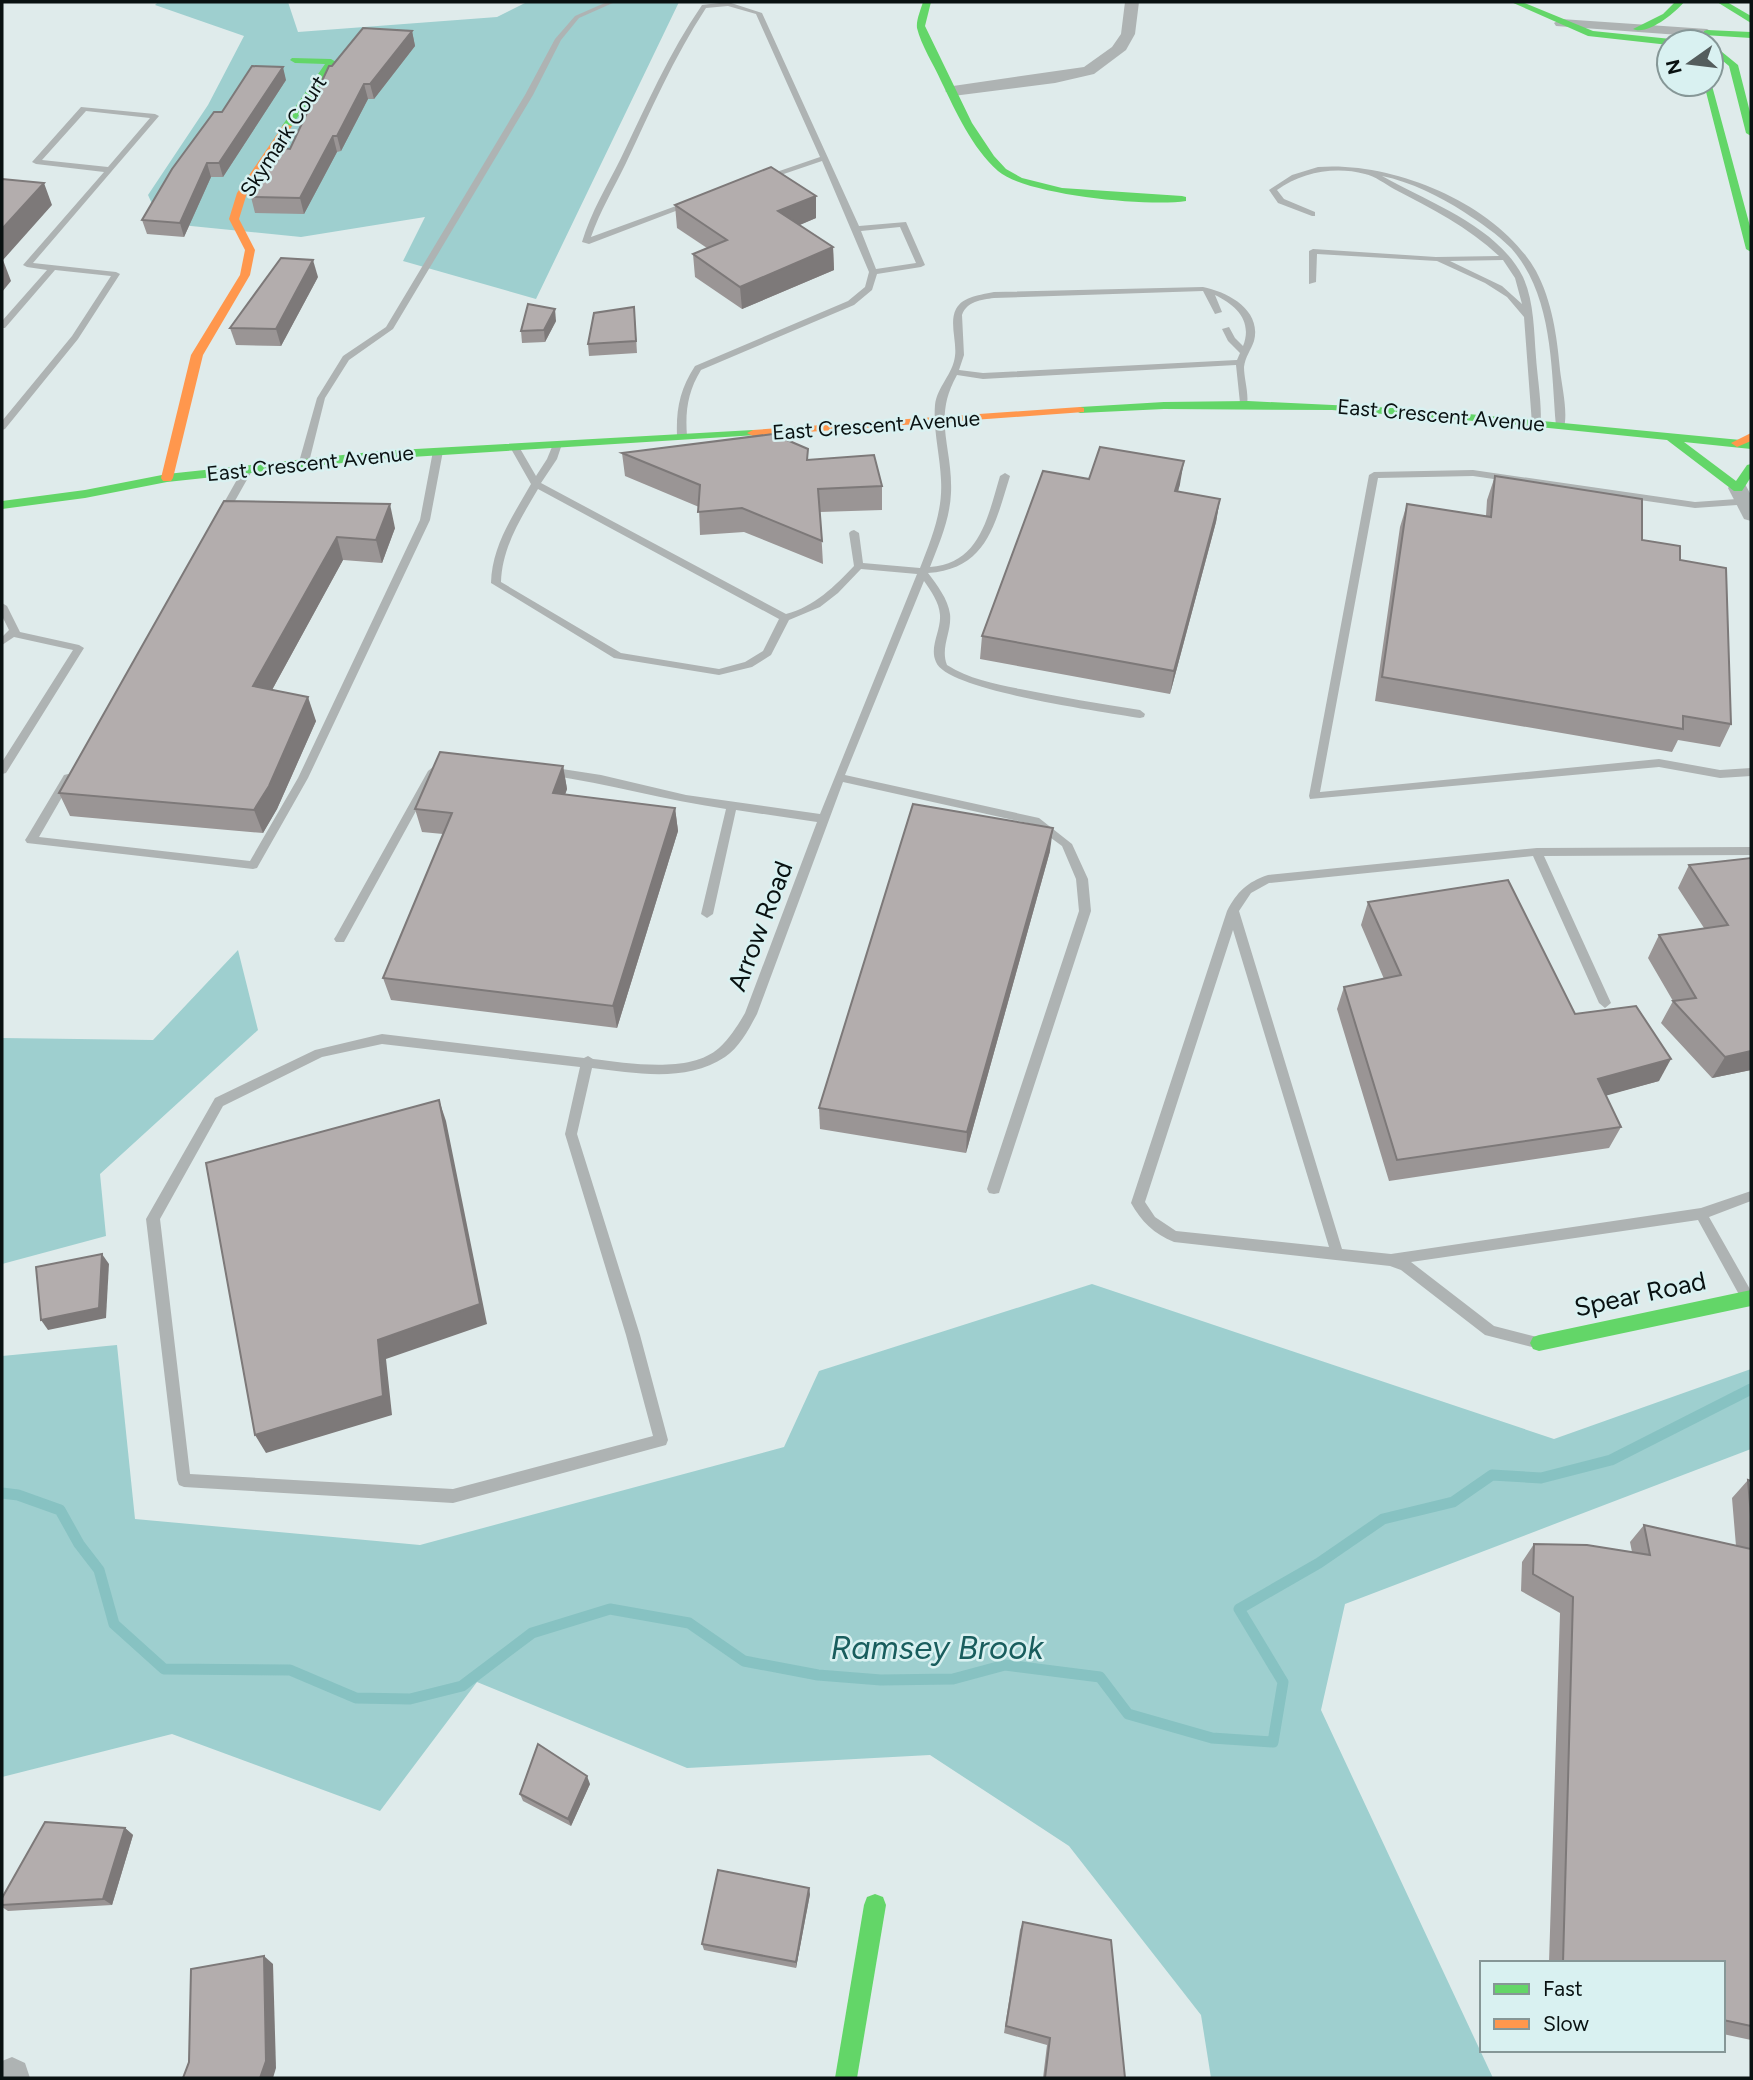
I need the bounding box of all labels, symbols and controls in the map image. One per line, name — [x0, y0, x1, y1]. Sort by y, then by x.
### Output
north arrow — [1655, 28, 1725, 98]
text: N — [1661, 57, 1687, 77]
street label: Skymark Court — [235, 71, 331, 201]
street label: East Crescent Avenue — [1336, 393, 1546, 437]
street label: East Crescent Avenue — [771, 405, 981, 445]
street label: East Crescent Avenue — [205, 440, 415, 486]
street label: Arrow Road — [721, 857, 799, 995]
street label: Spear Road — [1571, 1264, 1709, 1324]
water label: Ramsey Brook — [831, 1628, 1044, 1667]
legend — [1480, 1961, 1725, 2052]
text: Fast — [1543, 1976, 1583, 2001]
text: Slow — [1543, 2011, 1589, 2036]

